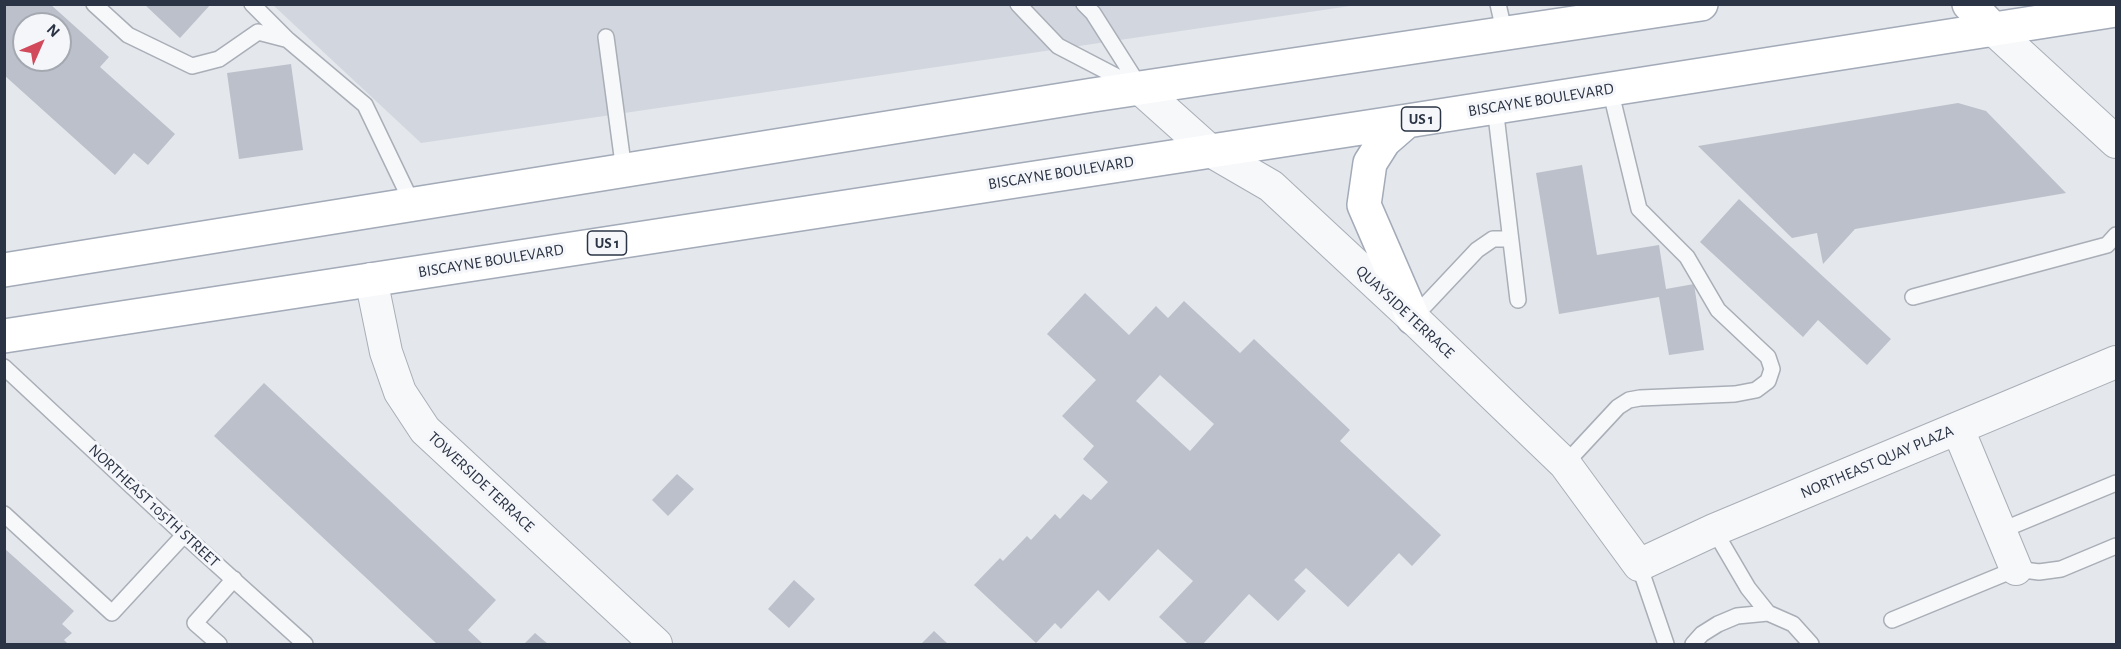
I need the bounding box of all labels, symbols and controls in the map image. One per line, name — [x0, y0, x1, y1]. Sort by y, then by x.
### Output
north arrow — [12, 12, 72, 72]
text: N — [44, 21, 63, 40]
street label: BISCAYNE BOULEVARD — [1467, 79, 1615, 121]
road number: US 1 — [1402, 107, 1440, 131]
street label: BISCAYNE BOULEVARD — [987, 152, 1135, 194]
road number: US 1 — [588, 231, 626, 255]
street label: BISCAYNE BOULEVARD — [417, 240, 565, 282]
street label: QUAYSIDE TERRACE — [1352, 261, 1458, 363]
street label: NORTHEAST QUAY PLAZA — [1798, 421, 1956, 503]
street label: TOWERSIDE TERRACE — [424, 428, 538, 536]
street label: NORTHEAST 105TH STREET — [85, 440, 223, 572]

